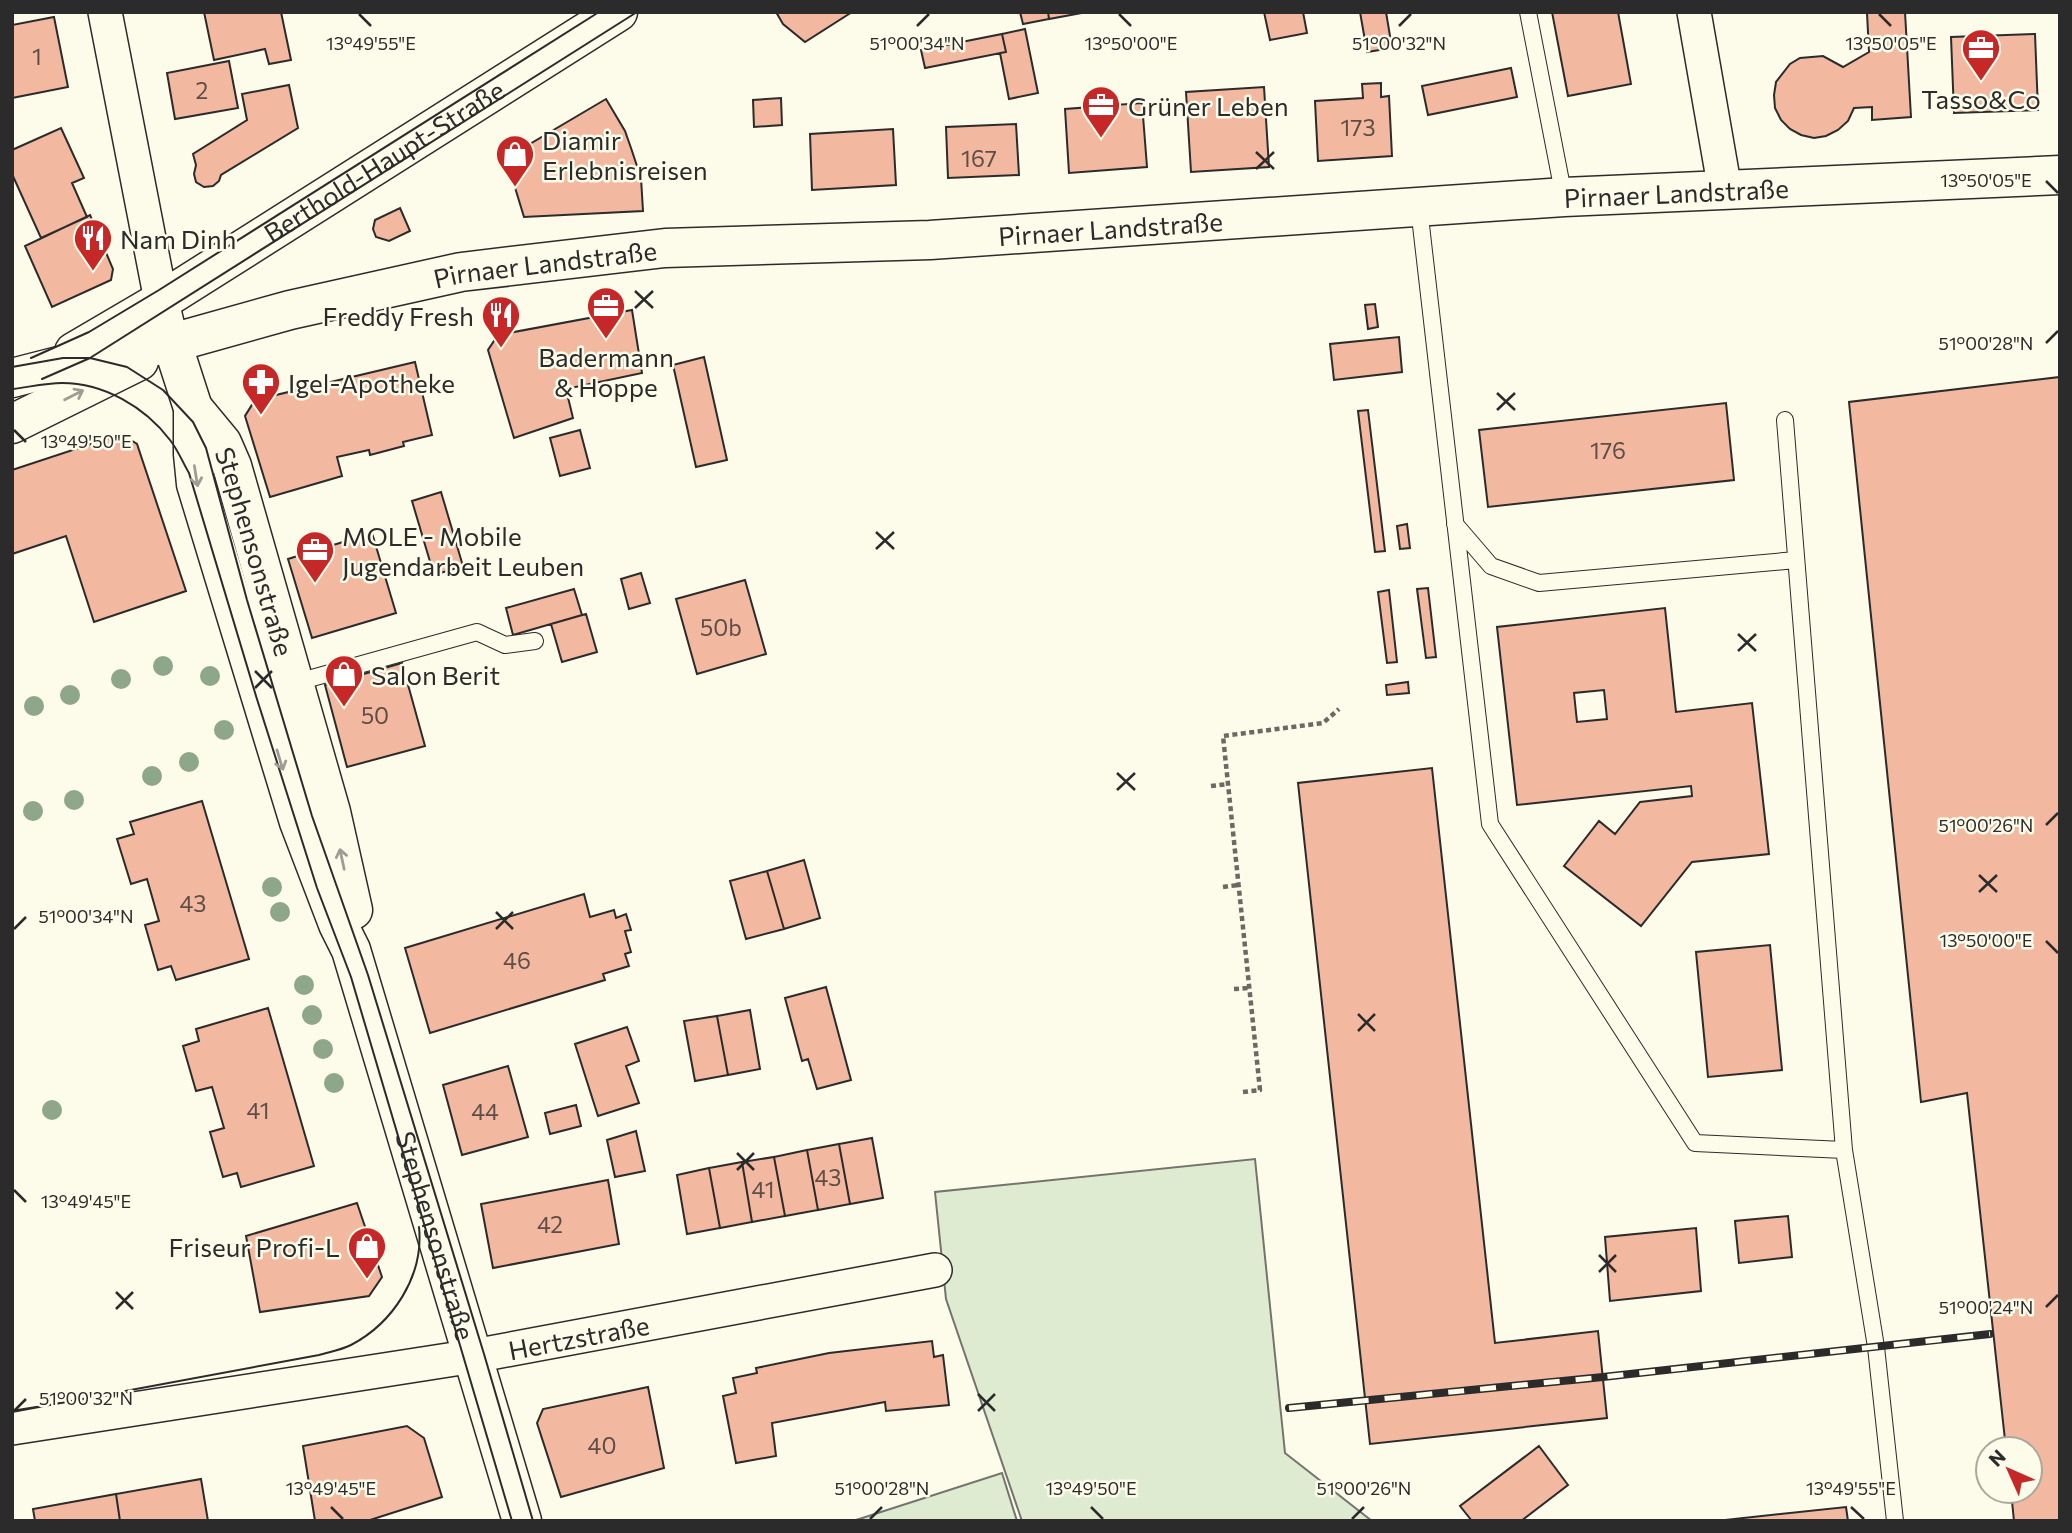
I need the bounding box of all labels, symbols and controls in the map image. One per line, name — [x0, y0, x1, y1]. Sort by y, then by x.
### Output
office icon: Tasso&Co — [1960, 27, 2002, 82]
text: 13°49'55"E — [326, 32, 416, 54]
text: 51°00'34"N — [869, 32, 965, 54]
text: 13°50'00"E — [1085, 32, 1177, 54]
text: 51°00'32"N — [1352, 32, 1446, 54]
text: 13°50'05"E — [1845, 32, 1937, 54]
house number: 1 — [32, 42, 42, 70]
street label: Berthold-Haupt-Straße — [258, 73, 509, 248]
house number: 2 — [196, 76, 208, 104]
place label: Tasso&Co — [1921, 83, 2041, 114]
office icon: Grüner Leben — [1080, 84, 1122, 139]
place label: Grüner Leben — [1128, 90, 1289, 121]
house number: 173 — [1340, 113, 1376, 141]
place label: Diamir Erlebnisreisen — [542, 124, 708, 185]
shop icon: Diamir Erlebnisreisen — [494, 133, 536, 188]
house number: 167 — [961, 144, 997, 172]
text: 13°50'05"E — [1940, 169, 2032, 191]
street label: Pirnaer Landstraße — [1563, 172, 1789, 212]
street label: Pirnaer Landstraße — [997, 205, 1224, 251]
restaurant icon: Nam Dinh — [72, 217, 114, 272]
place label: Nam Dinh — [120, 223, 237, 254]
street label: Pirnaer Landstraße — [430, 234, 658, 293]
office icon: Badermann & Hoppe — [585, 285, 627, 340]
restaurant icon: Freddy Fresh — [480, 294, 522, 349]
place label: Freddy Fresh — [322, 300, 474, 331]
text: 51°00'28"N — [1939, 332, 2033, 354]
place label: Badermann & Hoppe — [538, 341, 674, 402]
pharmacy icon: Igel-Apotheke — [240, 361, 282, 416]
place label: Igel-Apotheke — [288, 367, 455, 398]
one-way arrow — [63, 387, 84, 401]
text: 13°49'50"E — [40, 430, 132, 452]
house number: 176 — [1590, 436, 1626, 464]
street label: Stephensonstraße — [210, 442, 301, 659]
one-way arrow — [190, 465, 203, 487]
place label: MOLE - Mobile Jugendarbeit Leuben — [342, 520, 584, 581]
office icon: MOLE - Mobile Jugendarbeit Leuben — [294, 529, 336, 584]
house number: 50b — [700, 613, 742, 641]
shop icon: Salon Berit — [323, 653, 365, 708]
place label: Salon Berit — [371, 659, 500, 690]
house number: 50 — [361, 701, 389, 729]
one-way arrow — [274, 749, 287, 771]
text: 51°00'26"N — [1939, 814, 2033, 836]
one-way arrow — [334, 848, 348, 871]
house number: 43 — [180, 889, 206, 917]
text: 51°00'34"N — [38, 905, 134, 927]
text: 13°50'00"E — [1940, 929, 2032, 951]
house number: 46 — [503, 946, 531, 974]
house number: 41 — [247, 1096, 269, 1124]
house number: 44 — [471, 1097, 499, 1125]
street label: Stephensonstraße — [391, 1127, 482, 1343]
house number: 43 — [815, 1163, 841, 1191]
house number: 41 — [752, 1175, 774, 1203]
text: 13°49'45"E — [41, 1190, 131, 1212]
house number: 42 — [537, 1210, 563, 1238]
shop icon: Friseur Profi-L — [346, 1225, 388, 1280]
place label: Friseur Profi-L — [169, 1231, 340, 1262]
text: 51°00'24"N — [1939, 1296, 2033, 1318]
street label: Hertzstraße — [506, 1308, 652, 1365]
text: 51°00'32"N — [39, 1387, 133, 1409]
house number: 40 — [588, 1431, 616, 1459]
north arrow — [1974, 1435, 2044, 1505]
text: N — [1983, 1444, 2010, 1471]
text: 13°49'45"E — [286, 1477, 376, 1499]
text: 51°00'28"N — [835, 1477, 929, 1499]
text: 13°49'50"E — [1045, 1477, 1137, 1499]
text: 51°00'26"N — [1317, 1477, 1411, 1499]
text: 13°49'55"E — [1806, 1477, 1896, 1499]

